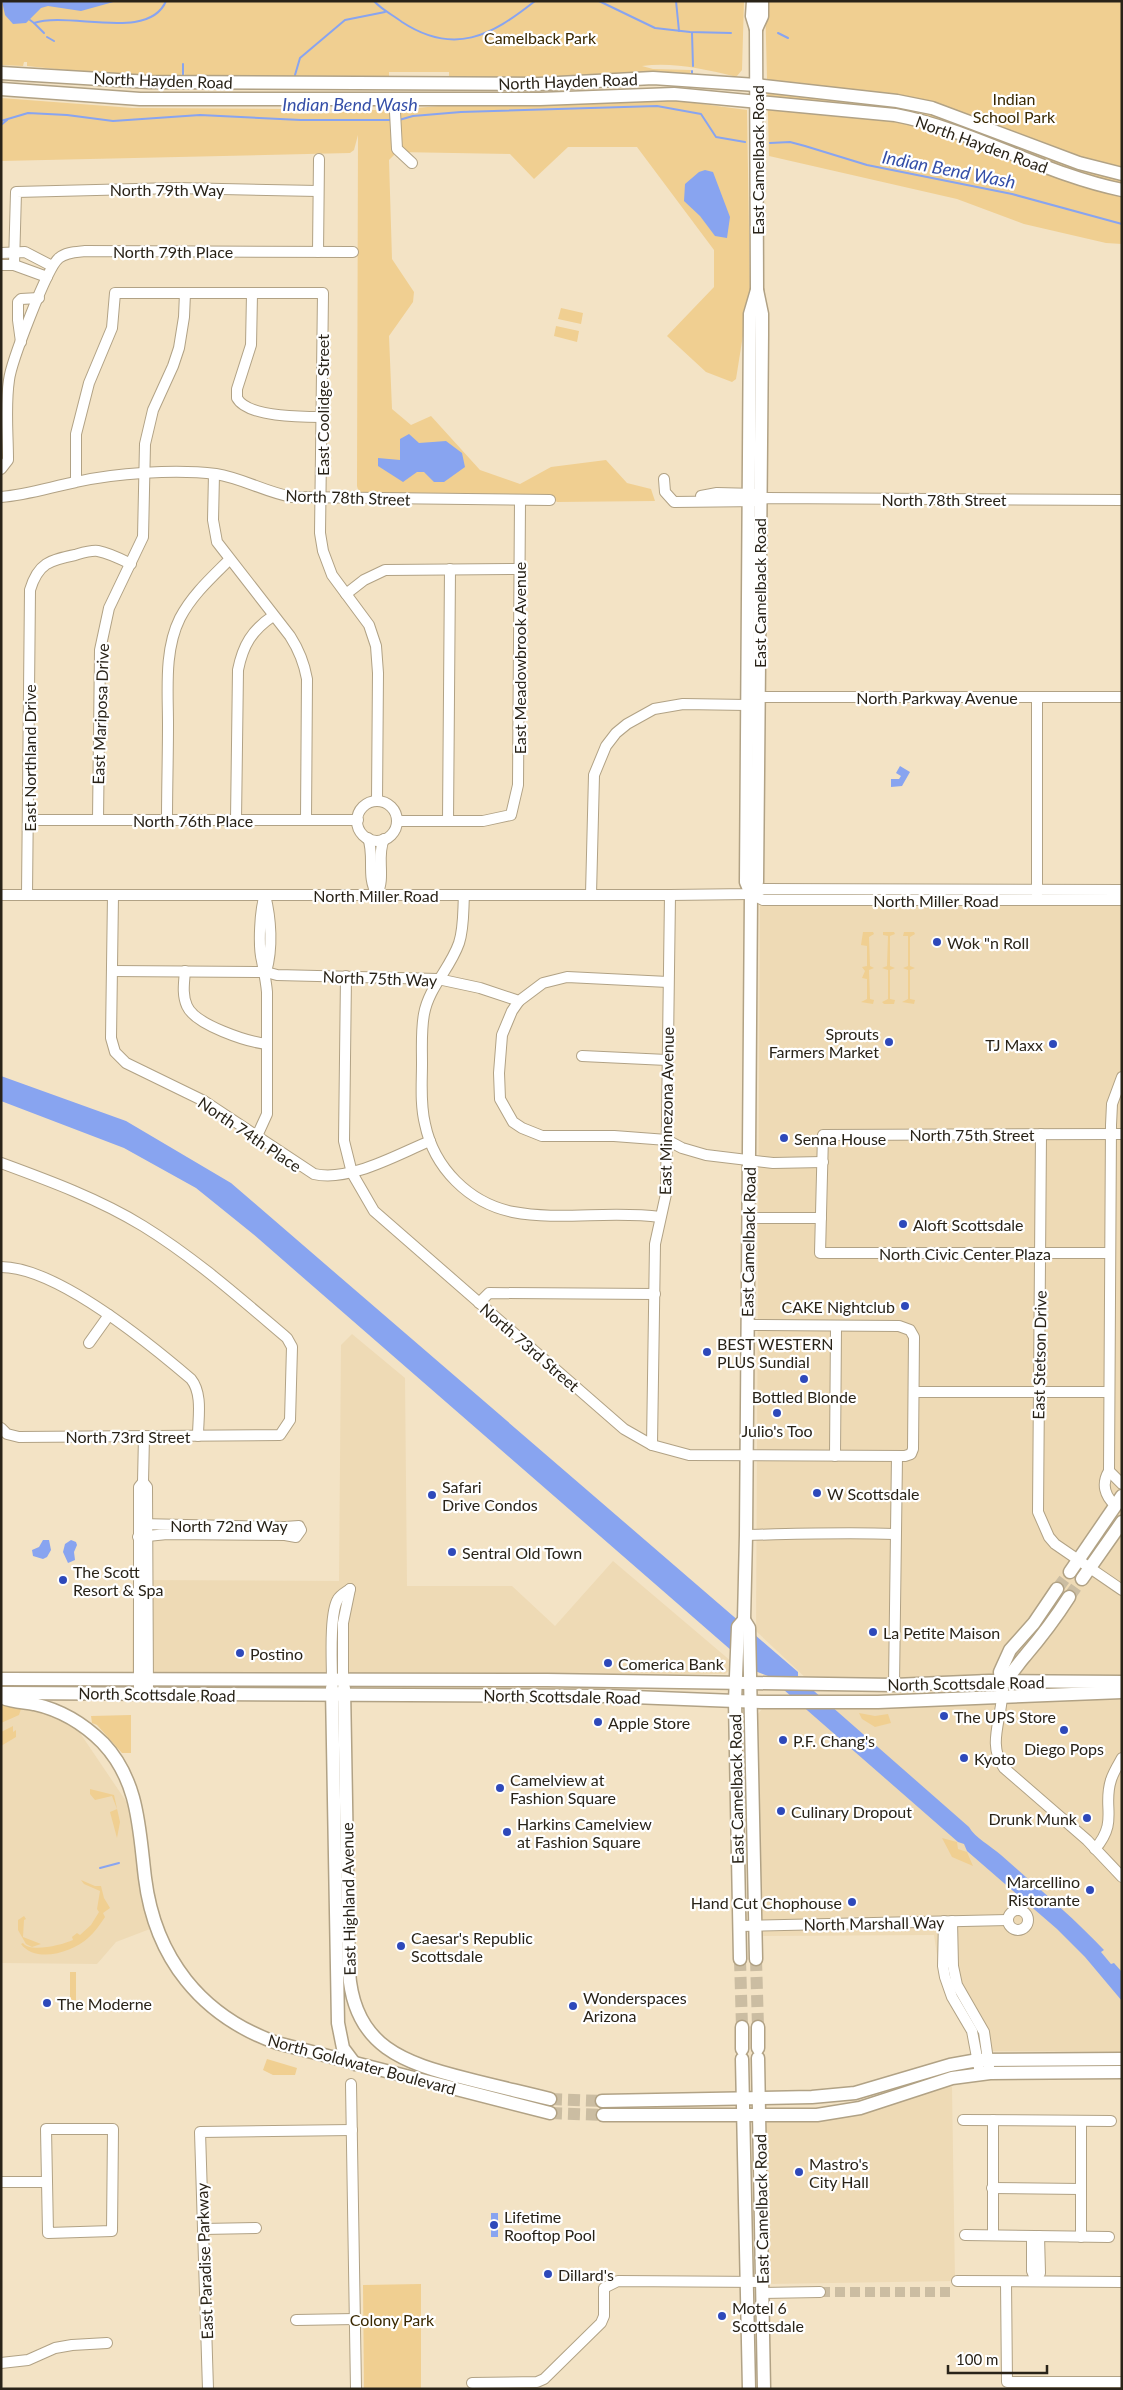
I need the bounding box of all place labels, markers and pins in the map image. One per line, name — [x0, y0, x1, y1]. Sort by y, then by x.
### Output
place label: Wok "n Roll — [947, 933, 1029, 952]
marker: Wok "n Roll — [931, 936, 943, 948]
place label: Sprouts Farmers Market — [769, 1024, 879, 1061]
place label: TJ Maxx — [985, 1035, 1043, 1054]
marker: Sprouts Farmers Market — [883, 1036, 895, 1048]
marker: TJ Maxx — [1047, 1038, 1059, 1050]
place label: Senna House — [794, 1129, 886, 1148]
marker: Senna House — [778, 1132, 790, 1144]
place label: Aloft Scottsdale — [913, 1215, 1024, 1234]
marker: Aloft Scottsdale — [897, 1218, 909, 1230]
place label: CAKE Nightclub — [781, 1297, 895, 1316]
marker: CAKE Nightclub — [899, 1300, 911, 1312]
place label: BEST WESTERN PLUS Sundial — [717, 1334, 834, 1371]
marker: BEST WESTERN PLUS Sundial — [701, 1346, 713, 1358]
marker: Bottled Blonde — [798, 1373, 810, 1385]
place label: Bottled Blonde — [752, 1387, 856, 1406]
marker: Julio's Too — [771, 1407, 783, 1419]
place label: Julio's Too — [741, 1421, 813, 1440]
place label: Safari Drive Condos — [442, 1477, 538, 1514]
place label: W Scottsdale — [827, 1484, 920, 1503]
marker: W Scottsdale — [811, 1487, 823, 1499]
marker: Safari Drive Condos — [426, 1489, 438, 1501]
place label: Sentral Old Town — [462, 1543, 582, 1562]
marker: Sentral Old Town — [446, 1546, 458, 1558]
place label: The Scott Resort & Spa — [73, 1562, 164, 1599]
marker: The Scott Resort & Spa — [57, 1574, 69, 1586]
place label: La Petite Maison — [883, 1623, 1000, 1642]
marker: La Petite Maison — [867, 1626, 879, 1638]
place label: Postino — [250, 1644, 303, 1663]
marker: Postino — [234, 1647, 246, 1659]
place label: Comerica Bank — [618, 1654, 725, 1673]
marker: Comerica Bank — [602, 1657, 614, 1669]
place label: The UPS Store — [954, 1707, 1056, 1726]
marker: The UPS Store — [938, 1710, 950, 1722]
place label: Apple Store — [608, 1713, 690, 1732]
marker: Apple Store — [592, 1716, 604, 1728]
marker: Diego Pops — [1058, 1724, 1070, 1736]
place label: P.F. Chang's — [793, 1731, 875, 1750]
marker: P.F. Chang's — [777, 1734, 789, 1746]
place label: Diego Pops — [1024, 1739, 1104, 1758]
place label: Kyoto — [974, 1749, 1016, 1768]
marker: Kyoto — [958, 1752, 970, 1764]
place label: Camelview at Fashion Square — [510, 1770, 616, 1807]
marker: Camelview at Fashion Square — [494, 1782, 506, 1794]
place label: Culinary Dropout — [791, 1802, 912, 1821]
marker: Culinary Dropout — [775, 1805, 787, 1817]
place label: Drunk Munk — [988, 1809, 1078, 1828]
marker: Drunk Munk — [1081, 1812, 1093, 1824]
place label: Harkins Camelview at Fashion Square — [517, 1814, 652, 1851]
marker: Harkins Camelview at Fashion Square — [501, 1826, 513, 1838]
place label: Marcellino Ristorante — [1007, 1872, 1080, 1909]
marker: Marcellino Ristorante — [1084, 1884, 1096, 1896]
place label: Hand Cut Chophouse — [691, 1893, 842, 1912]
marker: Hand Cut Chophouse — [846, 1896, 858, 1908]
place label: Caesar's Republic Scottsdale — [411, 1928, 533, 1965]
marker: Caesar's Republic Scottsdale — [395, 1940, 407, 1952]
place label: Wonderspaces Arizona — [583, 1988, 687, 2025]
place label: The Moderne — [57, 1994, 152, 2013]
marker: The Moderne — [41, 1997, 53, 2009]
marker: Wonderspaces Arizona — [567, 2000, 579, 2012]
place label: Mastro's City Hall — [809, 2154, 869, 2191]
marker: Mastro's City Hall — [793, 2166, 805, 2178]
place label: Lifetime Rooftop Pool — [504, 2207, 596, 2244]
marker: Lifetime Rooftop Pool — [488, 2219, 500, 2231]
place label: Dillard's — [558, 2265, 614, 2284]
marker: Dillard's — [542, 2268, 554, 2280]
place label: Motel 6 Scottsdale — [732, 2298, 804, 2335]
marker: Motel 6 Scottsdale — [716, 2310, 728, 2322]

